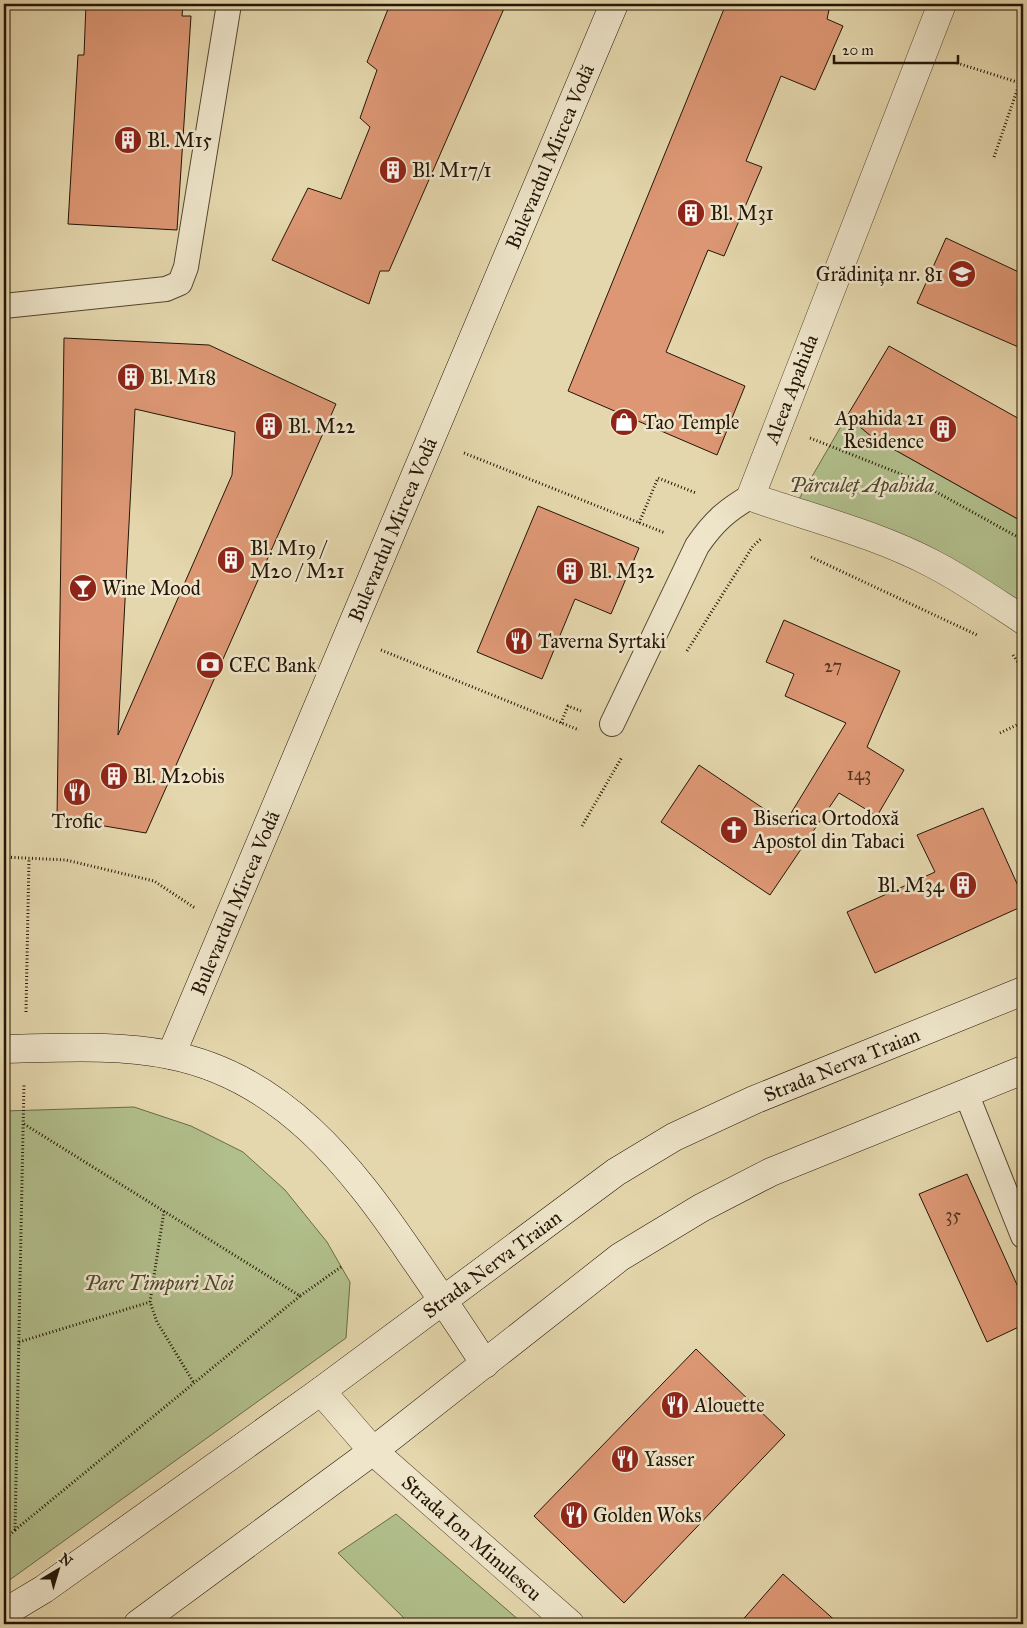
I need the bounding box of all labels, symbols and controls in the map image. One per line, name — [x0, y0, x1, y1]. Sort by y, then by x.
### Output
scale bar — [834, 32, 958, 64]
text: 20 m — [842, 41, 874, 59]
street label: Bulevardul Mircea Vodă — [500, 60, 599, 252]
building icon: Bl. M15 — [113, 125, 143, 155]
place label: Bl. M15 — [147, 128, 212, 152]
building icon: Bl. M17/1 — [378, 155, 408, 185]
place label: Bl. M17/1 — [412, 158, 492, 182]
building icon: Bl. M31 — [676, 198, 706, 228]
place label: Bl. M31 — [710, 201, 774, 225]
school or university icon: Grădinița nr. 81 — [947, 259, 977, 289]
place label: Grădinița nr. 81 — [816, 262, 943, 286]
street label: Aleea Apahida — [759, 330, 823, 448]
building icon: Bl. M18 — [116, 362, 146, 392]
place label: Bl. M18 — [150, 365, 216, 389]
place label: Apahida 21 Residence — [834, 406, 924, 453]
shop icon: Tao Temple — [609, 407, 639, 437]
place label: Tao Temple — [643, 410, 739, 434]
building icon: Bl. M22 — [254, 411, 284, 441]
place label: Bl. M22 — [288, 414, 356, 438]
building icon: Apahida 21 Residence — [928, 414, 958, 444]
street label: Bulevardul Mircea Vodă — [343, 433, 442, 626]
park label: Părculeț Apahida — [790, 473, 934, 498]
place label: Bl. M19 / M20 / M21 — [250, 536, 345, 583]
building icon: Bl. M19 / M20 / M21 — [216, 545, 246, 575]
building icon: Bl. M32 — [555, 556, 585, 586]
place label: Bl. M32 — [589, 559, 655, 583]
bar icon: Wine Mood — [68, 573, 98, 603]
place label: Wine Mood — [102, 576, 201, 600]
restaurant icon: Taverna Syrtaki — [504, 626, 534, 656]
place label: Taverna Syrtaki — [538, 629, 667, 653]
bank icon: CEC Bank — [195, 650, 225, 680]
place label: CEC Bank — [229, 653, 317, 677]
house number: 27 — [824, 655, 842, 677]
building icon: Bl. M20bis — [99, 761, 129, 791]
house number: 143 — [847, 763, 871, 785]
place label: Bl. M20bis — [133, 764, 225, 788]
restaurant icon: Trofic — [62, 777, 92, 807]
place label: Biserica Ortodoxă Apostol din Tabaci — [752, 806, 905, 853]
street label: Bulevardul Mircea Vodă — [186, 807, 285, 999]
place label: Trofic — [52, 809, 102, 833]
church icon: Biserica Ortodoxă Apostol din Tabaci — [719, 815, 749, 845]
building icon: Bl. M34 — [948, 870, 978, 900]
place label: Bl. M34 — [877, 873, 945, 897]
street label: Strada Nerva Traian — [760, 1022, 923, 1107]
house number: 35 — [945, 1204, 961, 1226]
street label: Strada Nerva Traian — [418, 1205, 566, 1323]
park label: Parc Timpuri Noi — [84, 1271, 234, 1296]
restaurant icon: Alouette — [660, 1390, 690, 1420]
place label: Alouette — [693, 1393, 765, 1417]
restaurant icon: Yasser — [610, 1444, 640, 1474]
place label: Yasser — [644, 1447, 695, 1471]
street label: Strada Ion Minulescu — [397, 1470, 547, 1606]
restaurant icon: Golden Woks — [559, 1500, 589, 1530]
place label: Golden Woks — [593, 1503, 701, 1527]
north arrow — [32, 1546, 82, 1596]
text: N — [56, 1550, 76, 1571]

